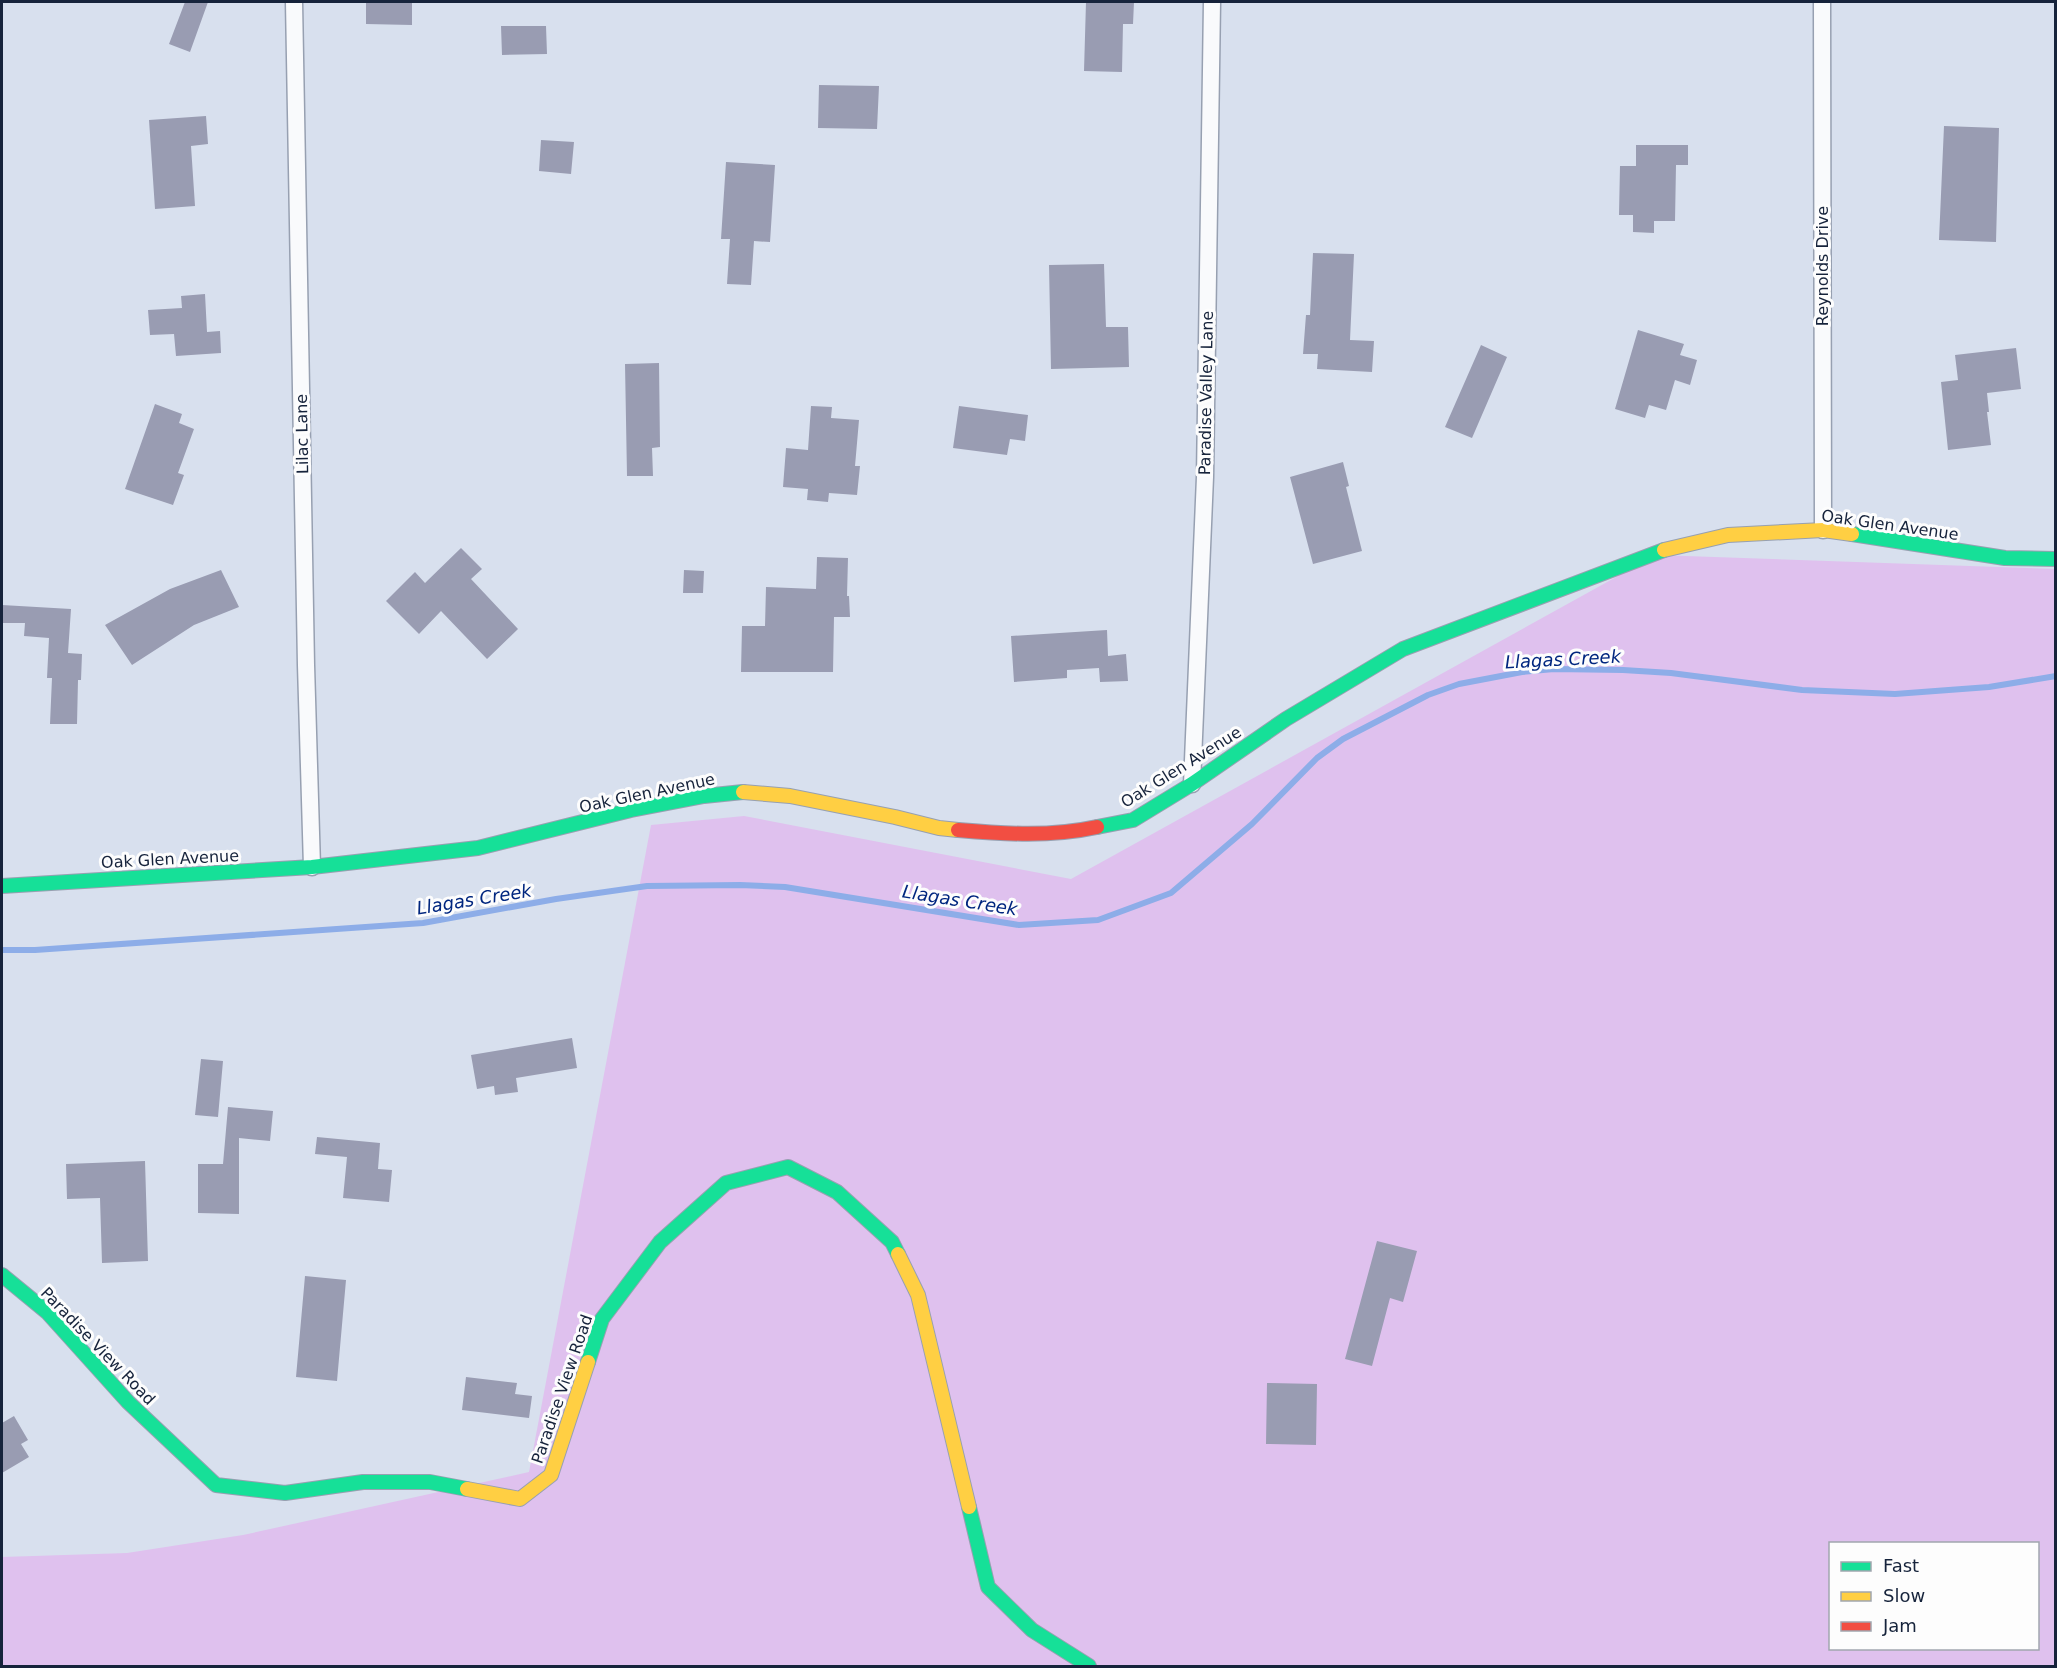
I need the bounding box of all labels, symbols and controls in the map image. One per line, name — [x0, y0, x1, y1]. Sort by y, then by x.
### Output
street label: Reynolds Drive — [1813, 206, 1832, 326]
street label: Paradise Valley Lane — [1195, 311, 1217, 475]
street label: Lilac Lane — [292, 394, 312, 474]
street label: Oak Glen Avenue — [1820, 506, 1960, 544]
water label: Llagas Creek — [1504, 645, 1623, 673]
street label: Oak Glen Avenue — [1117, 722, 1245, 812]
street label: Oak Glen Avenue — [577, 769, 717, 817]
street label: Oak Glen Avenue — [101, 846, 239, 872]
water label: Llagas Creek — [415, 879, 535, 918]
water label: Llagas Creek — [901, 881, 1021, 920]
street label: Paradise View Road — [37, 1283, 159, 1409]
street label: Paradise View Road — [528, 1312, 596, 1466]
legend — [1829, 1542, 2039, 1650]
text: Fast — [1883, 1555, 1919, 1576]
text: Slow — [1883, 1585, 1925, 1606]
text: Jam — [1882, 1615, 1917, 1636]

